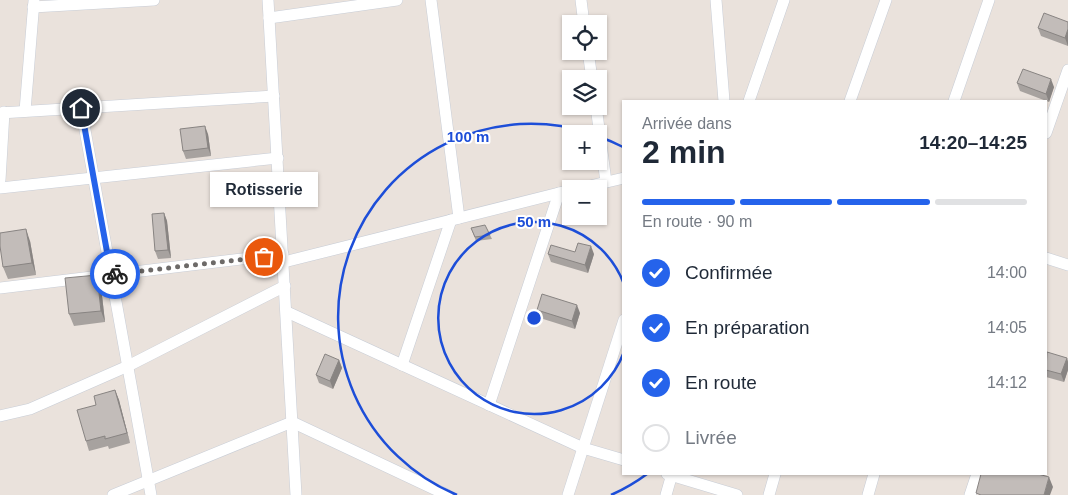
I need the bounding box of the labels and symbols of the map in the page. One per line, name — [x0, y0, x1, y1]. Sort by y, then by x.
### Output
pin — [60, 87, 102, 129]
text: 100 m — [447, 128, 489, 145]
callout: Rotisserie — [210, 172, 318, 207]
text: 50 m — [517, 213, 551, 230]
pin — [243, 236, 285, 278]
courier — [90, 249, 140, 299]
centre of rings — [525, 309, 543, 327]

